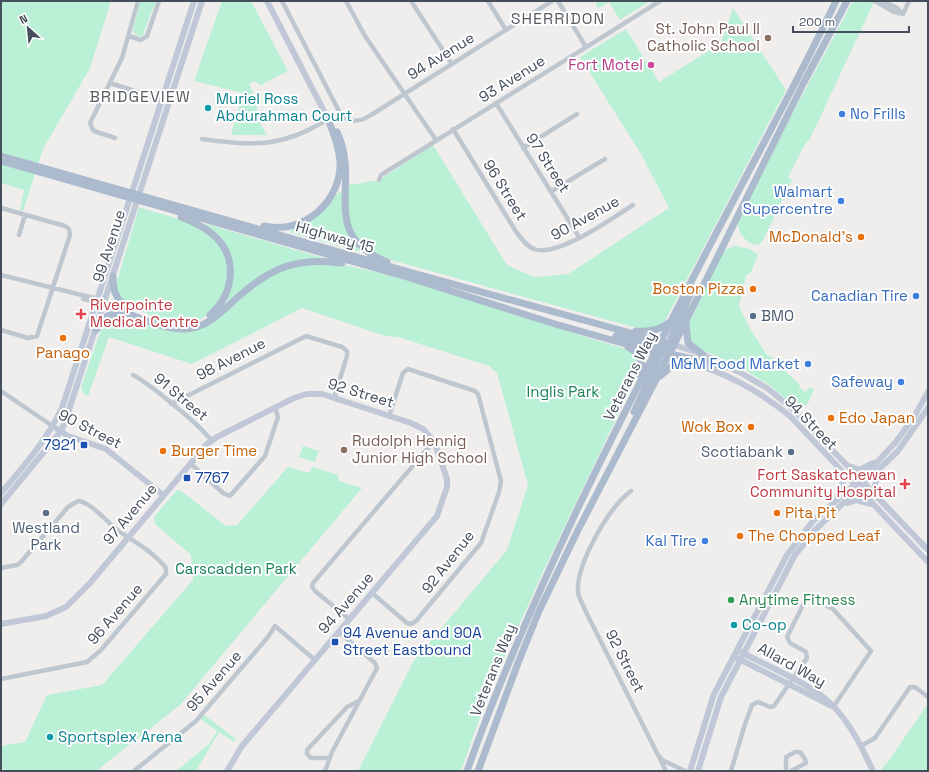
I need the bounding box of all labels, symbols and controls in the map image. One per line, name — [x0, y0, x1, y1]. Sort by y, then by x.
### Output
north arrow — [8, 8, 48, 48]
district label: SHERRIDON — [511, 8, 605, 29]
scale bar — [793, 8, 909, 34]
text: N — [17, 11, 30, 27]
text: 200 m — [799, 14, 835, 30]
place label: St. John Paul II Catholic School — [647, 19, 760, 55]
street label: 94 Avenue — [404, 28, 478, 84]
marker: St. John Paul II Catholic School — [763, 33, 773, 43]
street label: 93 Avenue — [475, 51, 549, 106]
place label: Fort Motel — [568, 55, 643, 74]
marker: Fort Motel — [646, 60, 656, 70]
district label: BRIDGEVIEW — [89, 86, 191, 107]
place label: Muriel Ross Abdurahman Court — [216, 89, 352, 125]
marker: Muriel Ross Abdurahman Court — [203, 103, 213, 113]
place label: No Frills — [850, 104, 906, 123]
marker: No Frills — [837, 109, 847, 119]
street label: 97 Street — [522, 129, 575, 196]
street label: 96 Street — [479, 156, 532, 224]
place label: Walmart Supercentre — [743, 182, 833, 218]
street label: 90 Avenue — [547, 191, 622, 244]
marker: Walmart Supercentre — [836, 196, 846, 206]
street label: 99 Avenue — [88, 207, 129, 284]
street label: Highway 15 — [294, 216, 377, 257]
place label: McDonald's — [769, 227, 853, 246]
marker: McDonald's — [856, 232, 866, 242]
place label: Boston Pizza — [652, 279, 745, 298]
marker: Boston Pizza — [748, 284, 758, 294]
place label: Canadian Tire — [811, 286, 908, 305]
marker: Canadian Tire — [911, 291, 921, 301]
place label: Riverpointe Medical Centre — [90, 295, 199, 331]
place label: BMO — [761, 306, 794, 325]
marker: Riverpointe Medical Centre — [75, 308, 87, 320]
marker: BMO — [748, 311, 758, 321]
street label: Veterans Way — [599, 328, 660, 424]
marker: Panago — [58, 333, 68, 343]
street label: 98 Avenue — [193, 333, 269, 384]
place label: Panago — [36, 343, 90, 362]
place label: M&M Food Market — [671, 354, 800, 373]
marker: M&M Food Market — [803, 359, 813, 369]
street label: 91 Street — [150, 368, 212, 425]
place label: Safeway — [831, 372, 893, 391]
street label: 92 Street — [326, 374, 396, 412]
marker: Safeway — [896, 377, 906, 387]
park label: Inglis Park — [527, 382, 599, 401]
street label: 94 Street — [781, 392, 842, 454]
street label: 90 Street — [55, 405, 125, 453]
place label: Edo Japan — [839, 408, 915, 427]
marker: Edo Japan — [826, 413, 836, 423]
place label: Wok Box — [681, 417, 743, 436]
marker: Wok Box — [746, 422, 756, 432]
place label: Rudolph Hennig Junior High School — [352, 431, 487, 467]
place label: 7921 — [43, 435, 76, 454]
marker: 7921 — [79, 440, 89, 450]
place label: Burger Time — [171, 441, 257, 460]
place label: Scotiabank — [701, 442, 783, 461]
marker: Rudolph Hennig Junior High School — [339, 445, 349, 455]
marker: Burger Time — [158, 446, 168, 456]
marker: Scotiabank — [786, 447, 796, 457]
place label: Fort Saskatchewan Community Hospital — [750, 465, 896, 501]
place label: 7767 — [195, 468, 229, 487]
marker: 7767 — [182, 473, 192, 483]
marker: Fort Saskatchewan Community Hospital — [899, 478, 911, 490]
street label: 97 Avenue — [99, 479, 161, 548]
place label: Pita Pit — [785, 503, 837, 522]
marker: Westland Park — [41, 508, 51, 518]
marker: Pita Pit — [772, 508, 782, 518]
place label: Westland Park — [12, 518, 80, 554]
street label: 92 Avenue — [417, 526, 478, 597]
place label: The Chopped Leaf — [748, 526, 881, 545]
place label: Kal Tire — [645, 531, 697, 550]
marker: The Chopped Leaf — [735, 531, 745, 541]
marker: Kal Tire — [700, 536, 710, 546]
park label: Carscadden Park — [175, 559, 297, 578]
street label: 94 Avenue — [314, 568, 378, 637]
street label: 96 Avenue — [83, 579, 146, 648]
place label: Anytime Fitness — [739, 590, 856, 609]
marker: Anytime Fitness — [726, 595, 736, 605]
place label: Co-op — [742, 615, 787, 634]
marker: Co-op — [729, 620, 739, 630]
street label: Veterans Way — [465, 621, 520, 719]
place label: 94 Avenue and 90A Street Eastbound — [343, 623, 482, 659]
street label: 92 Street — [602, 626, 649, 695]
marker: 94 Avenue and 90A Street Eastbound — [330, 637, 340, 647]
street label: Allard Way — [755, 638, 830, 691]
street label: 95 Avenue — [182, 646, 245, 715]
place label: Sportsplex Arena — [58, 727, 183, 746]
marker: Sportsplex Arena — [45, 732, 55, 742]

